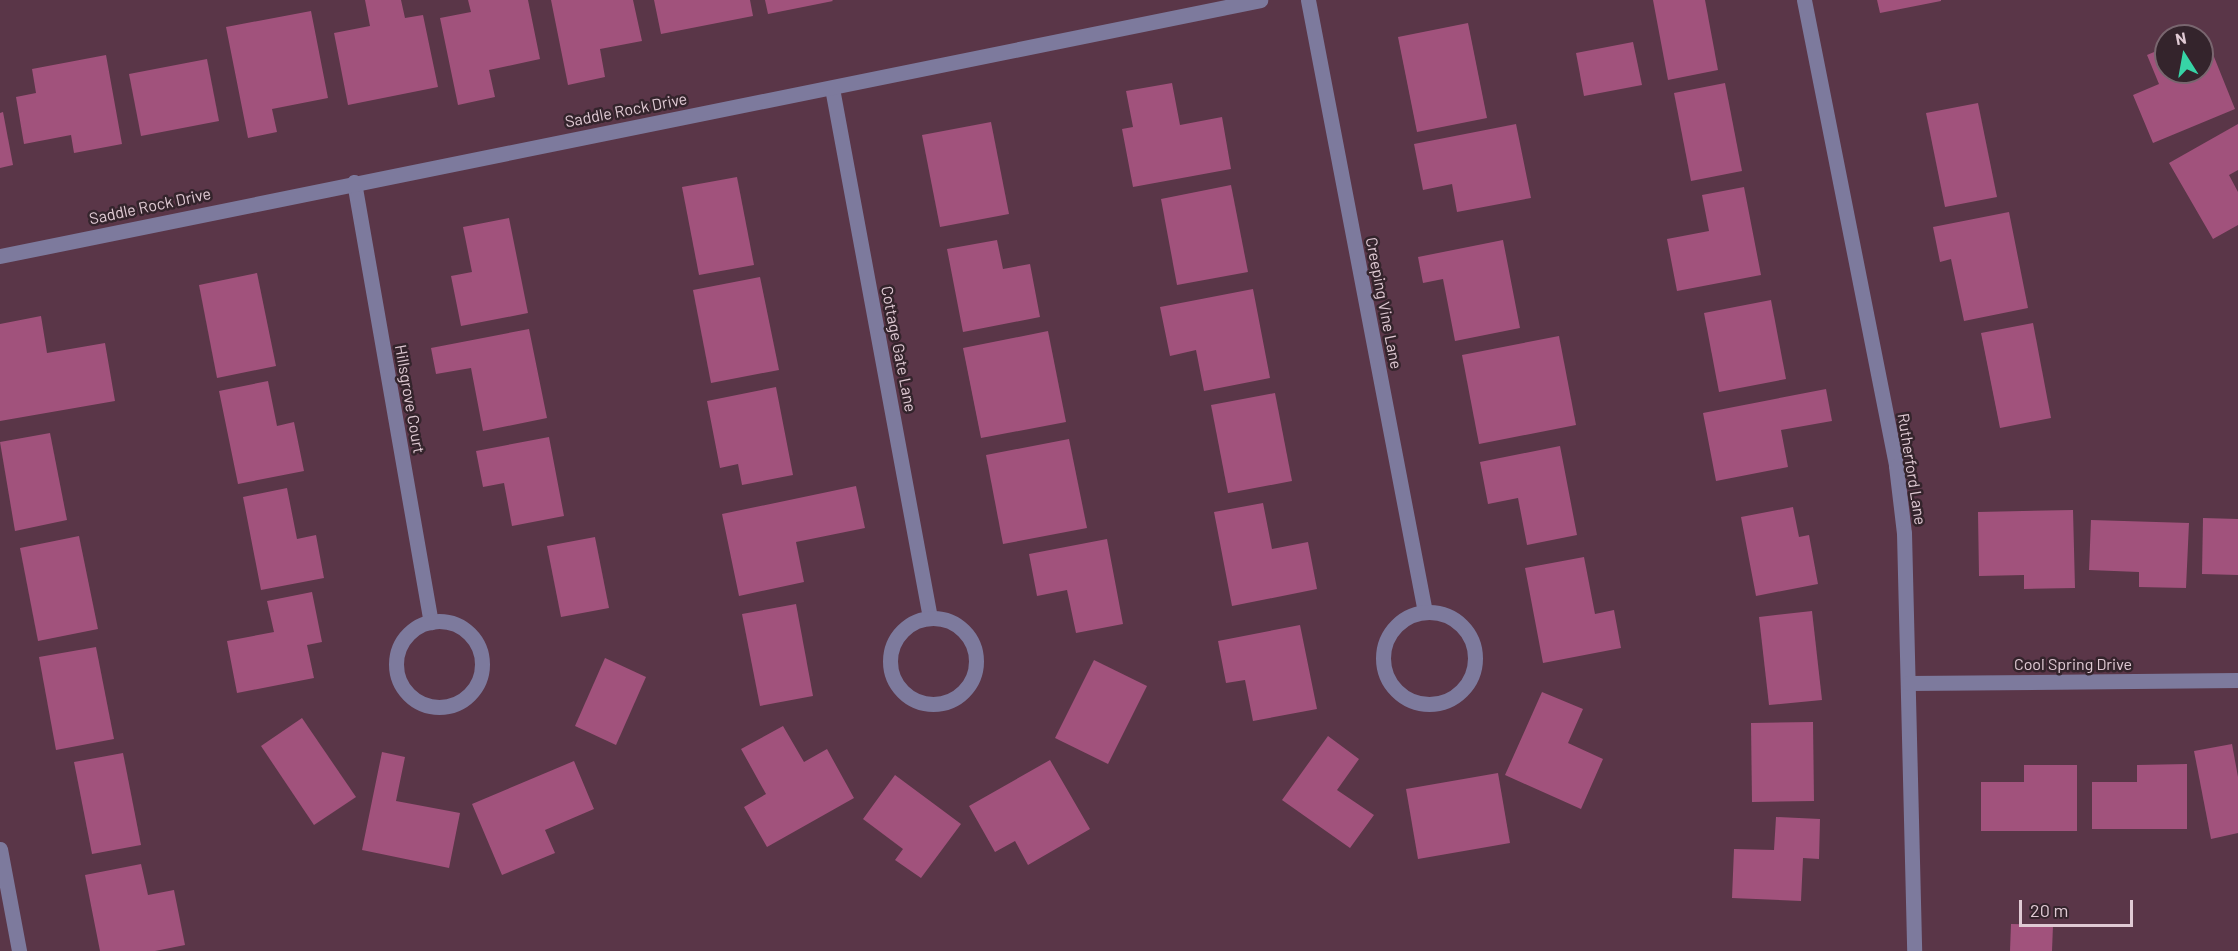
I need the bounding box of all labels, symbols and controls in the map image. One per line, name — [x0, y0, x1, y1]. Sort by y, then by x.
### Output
north arrow — [2154, 24, 2214, 84]
text: N — [2174, 27, 2188, 48]
street label: Saddle Rock Drive — [563, 89, 689, 131]
street label: Saddle Rock Drive — [87, 184, 213, 228]
street label: Creeping Vine Lane — [1362, 235, 1406, 371]
street label: Cottage Gate Lane — [877, 284, 921, 414]
street label: Hillsgrove Court — [391, 343, 429, 455]
street label: Rutherford Lane — [1894, 412, 1930, 526]
street label: Cool Spring Drive — [2014, 654, 2132, 674]
scale bar — [2022, 888, 2136, 926]
text: 20 m — [2030, 899, 2068, 921]

